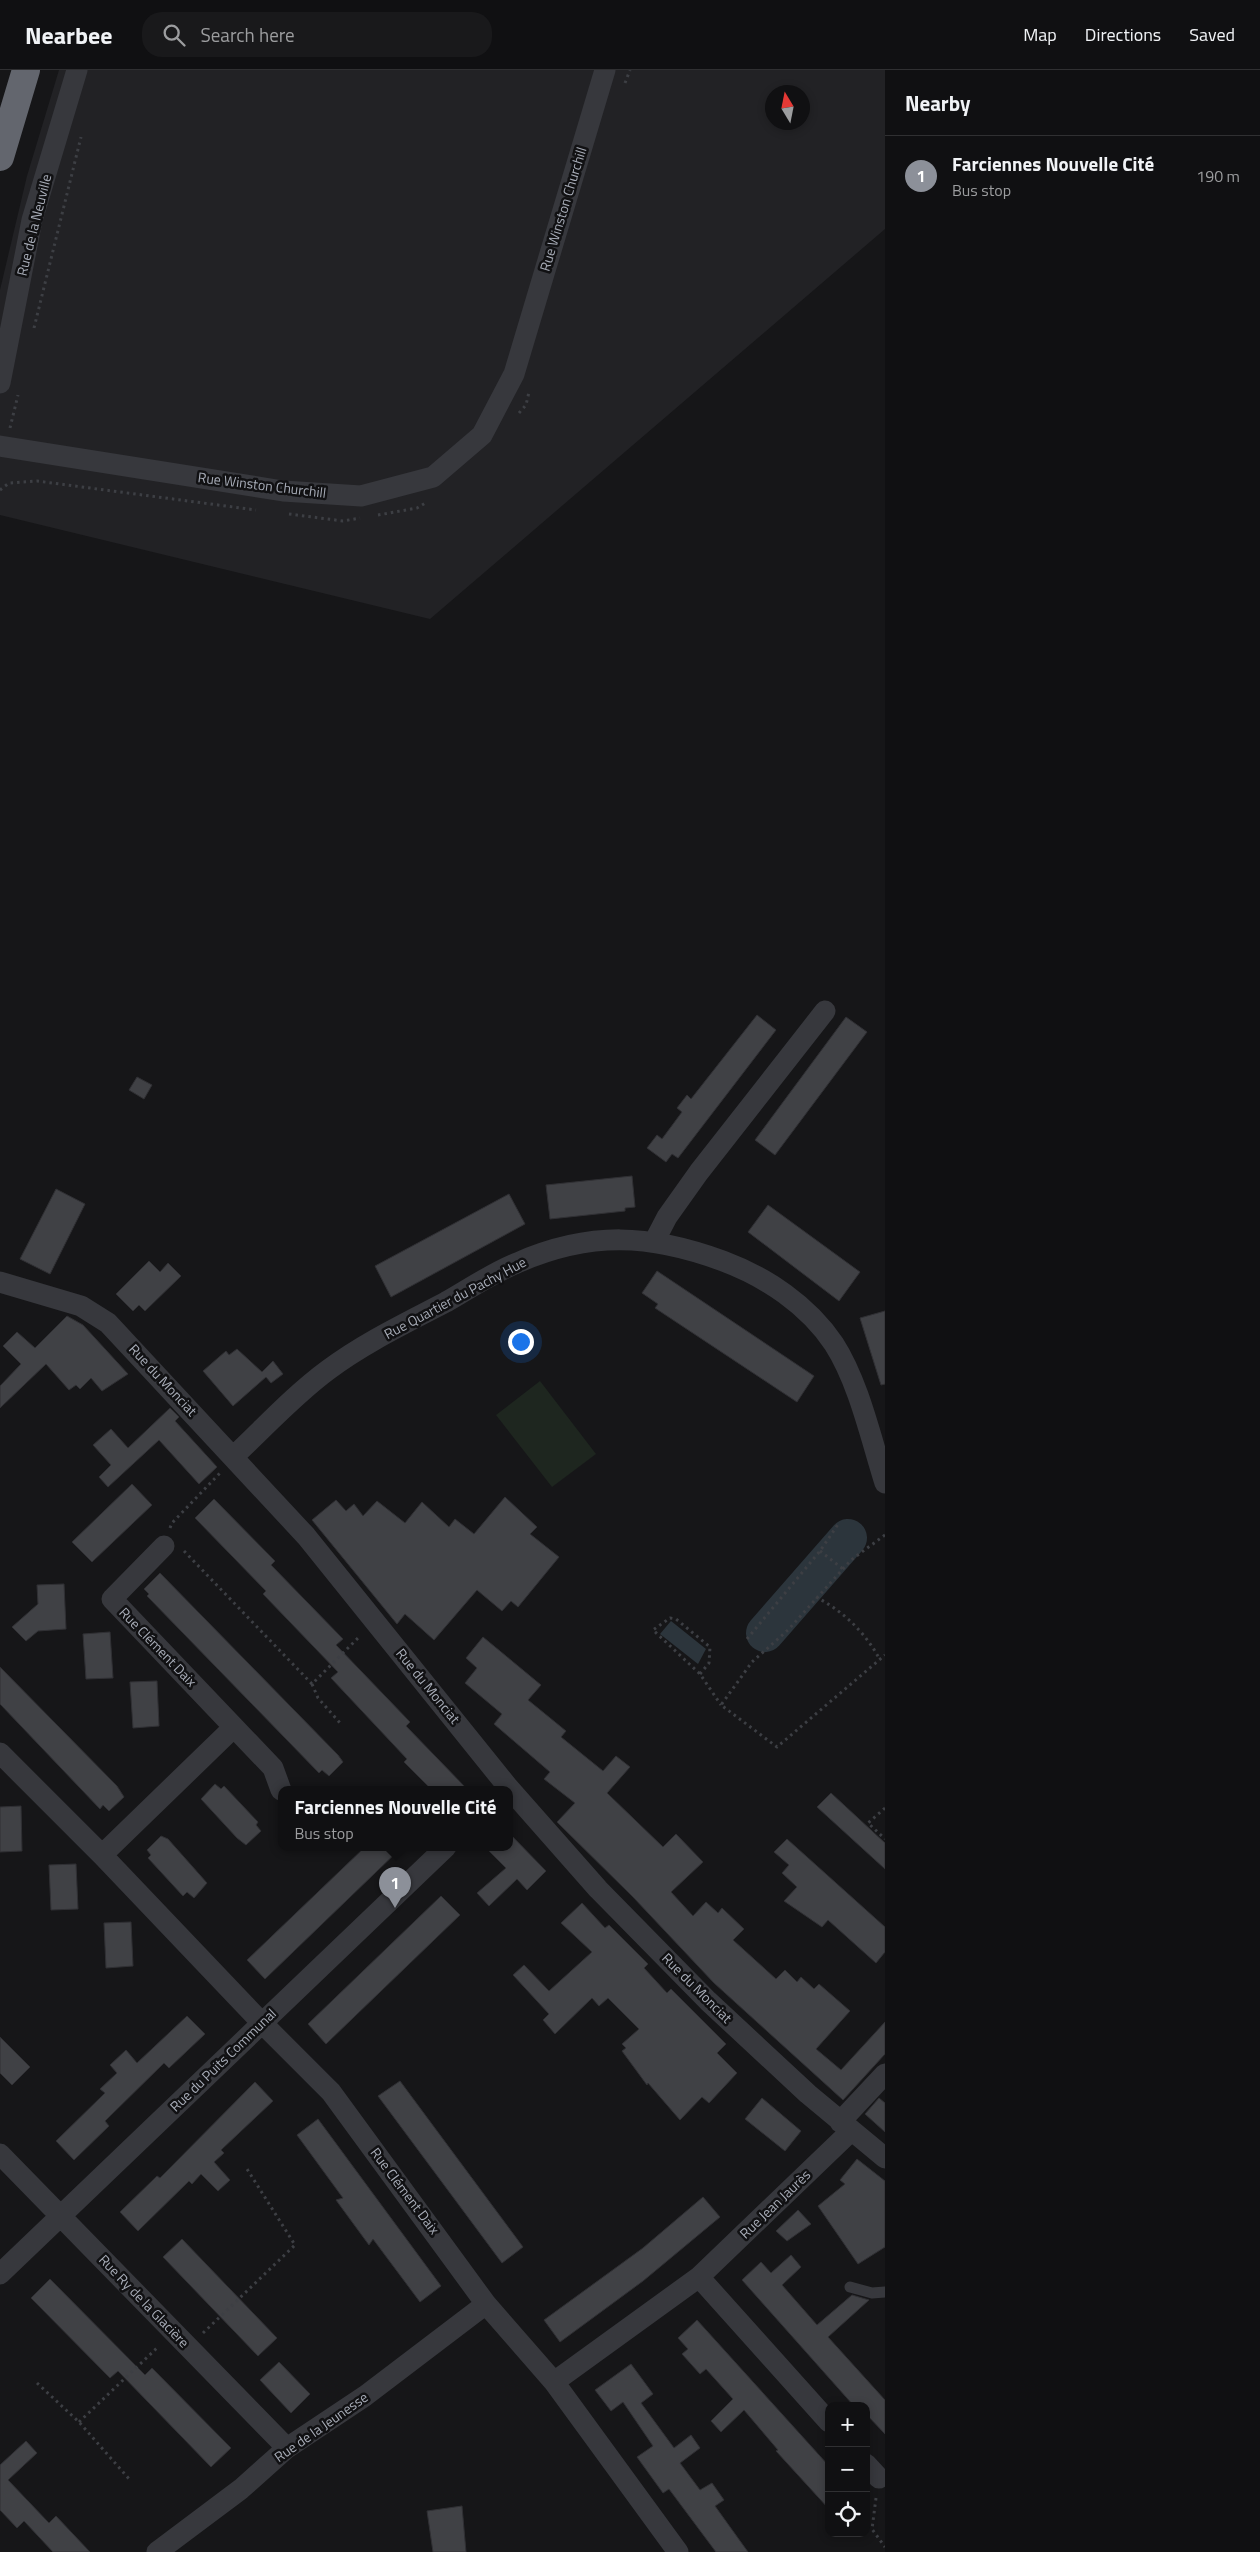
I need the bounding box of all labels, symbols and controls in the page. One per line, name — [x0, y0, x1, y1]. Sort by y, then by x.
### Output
search box — [142, 12, 492, 57]
text: Nearbee — [25, 17, 112, 53]
text: Search here — [200, 20, 295, 49]
icon: search — [160, 21, 188, 49]
text: Map — [1023, 21, 1057, 48]
text: Directions — [1085, 21, 1161, 48]
text: Saved — [1189, 21, 1235, 48]
north arrow — [765, 85, 810, 130]
text: Nearby — [905, 87, 970, 119]
street label: Rue Winston Churchill — [534, 144, 591, 274]
text: Farciennes Nouvelle Cité — [952, 149, 1154, 178]
text: 1 — [917, 164, 925, 188]
text: 190 m — [1196, 164, 1240, 188]
street label: Rue de la Neuville — [11, 172, 56, 278]
text: Bus stop — [952, 178, 1011, 202]
street label: Rue Winston Churchill — [197, 466, 327, 503]
street label: Rue Quartier du Pachy Hue — [380, 1251, 530, 1344]
your location — [508, 1329, 534, 1355]
street label: Rue du Monciat — [124, 1339, 202, 1420]
street label: Rue Clément Daix — [115, 1602, 202, 1692]
street label: Rue du Monciat — [391, 1643, 465, 1728]
popup — [278, 1786, 513, 1851]
text: Farciennes Nouvelle Cité — [294, 1792, 497, 1821]
text: Bus stop — [294, 1821, 354, 1845]
pin: 1 — [379, 1867, 411, 1908]
street label: Rue du Monciat — [657, 1948, 737, 2028]
street label: Rue du Puits Communal — [165, 2003, 281, 2116]
street label: Rue Clément Daix — [366, 2143, 445, 2239]
street label: Rue Jean Jaurès — [734, 2164, 815, 2243]
street label: Rue Ry de la Glacière — [94, 2249, 194, 2352]
street label: Rue de la Jeunesse — [270, 2386, 372, 2467]
map controls — [825, 2402, 870, 2537]
button: + — [825, 2402, 870, 2447]
button: − — [825, 2447, 870, 2492]
button: locate — [825, 2492, 870, 2537]

